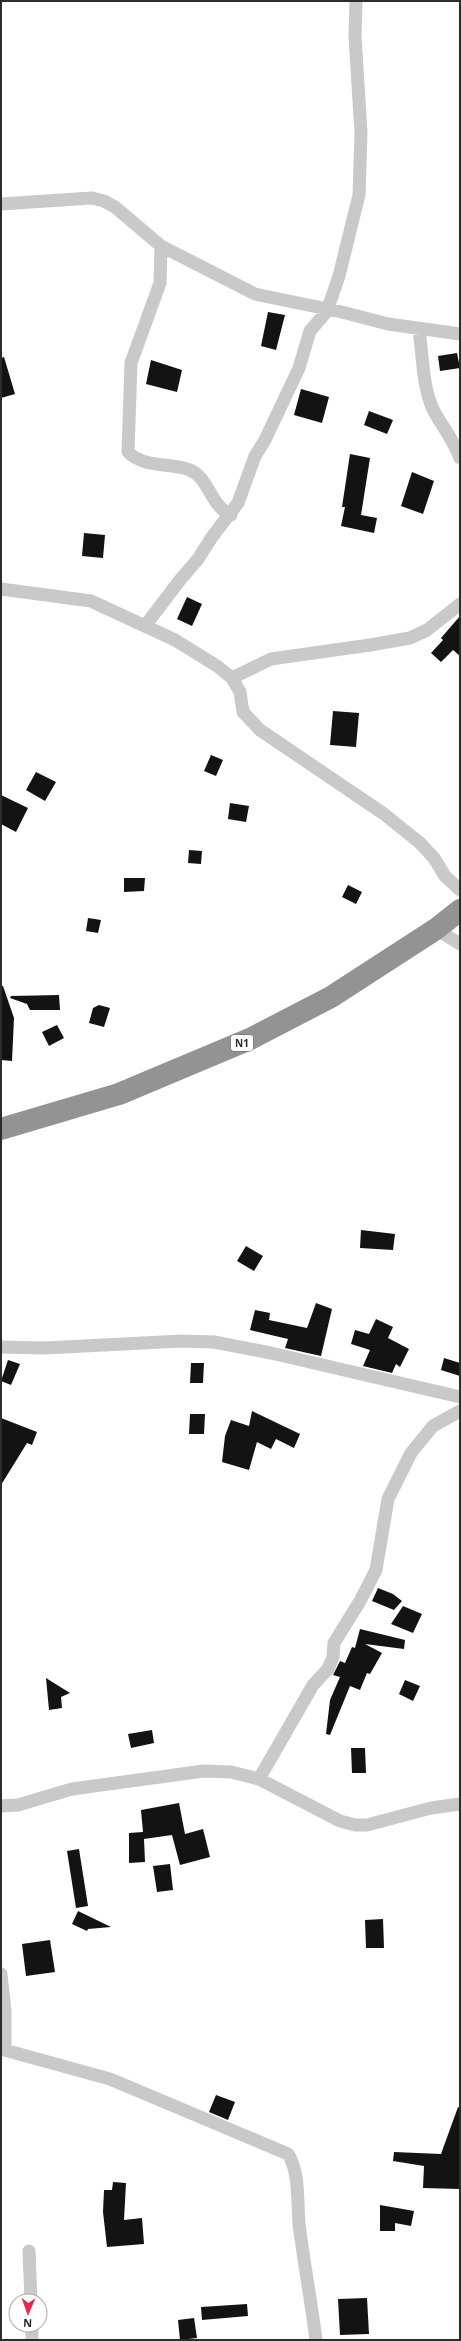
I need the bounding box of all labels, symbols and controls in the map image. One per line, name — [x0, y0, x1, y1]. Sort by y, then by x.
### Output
road number: N1 — [231, 1035, 253, 1051]
north arrow — [8, 2293, 48, 2333]
text: N — [23, 2316, 32, 2331]

